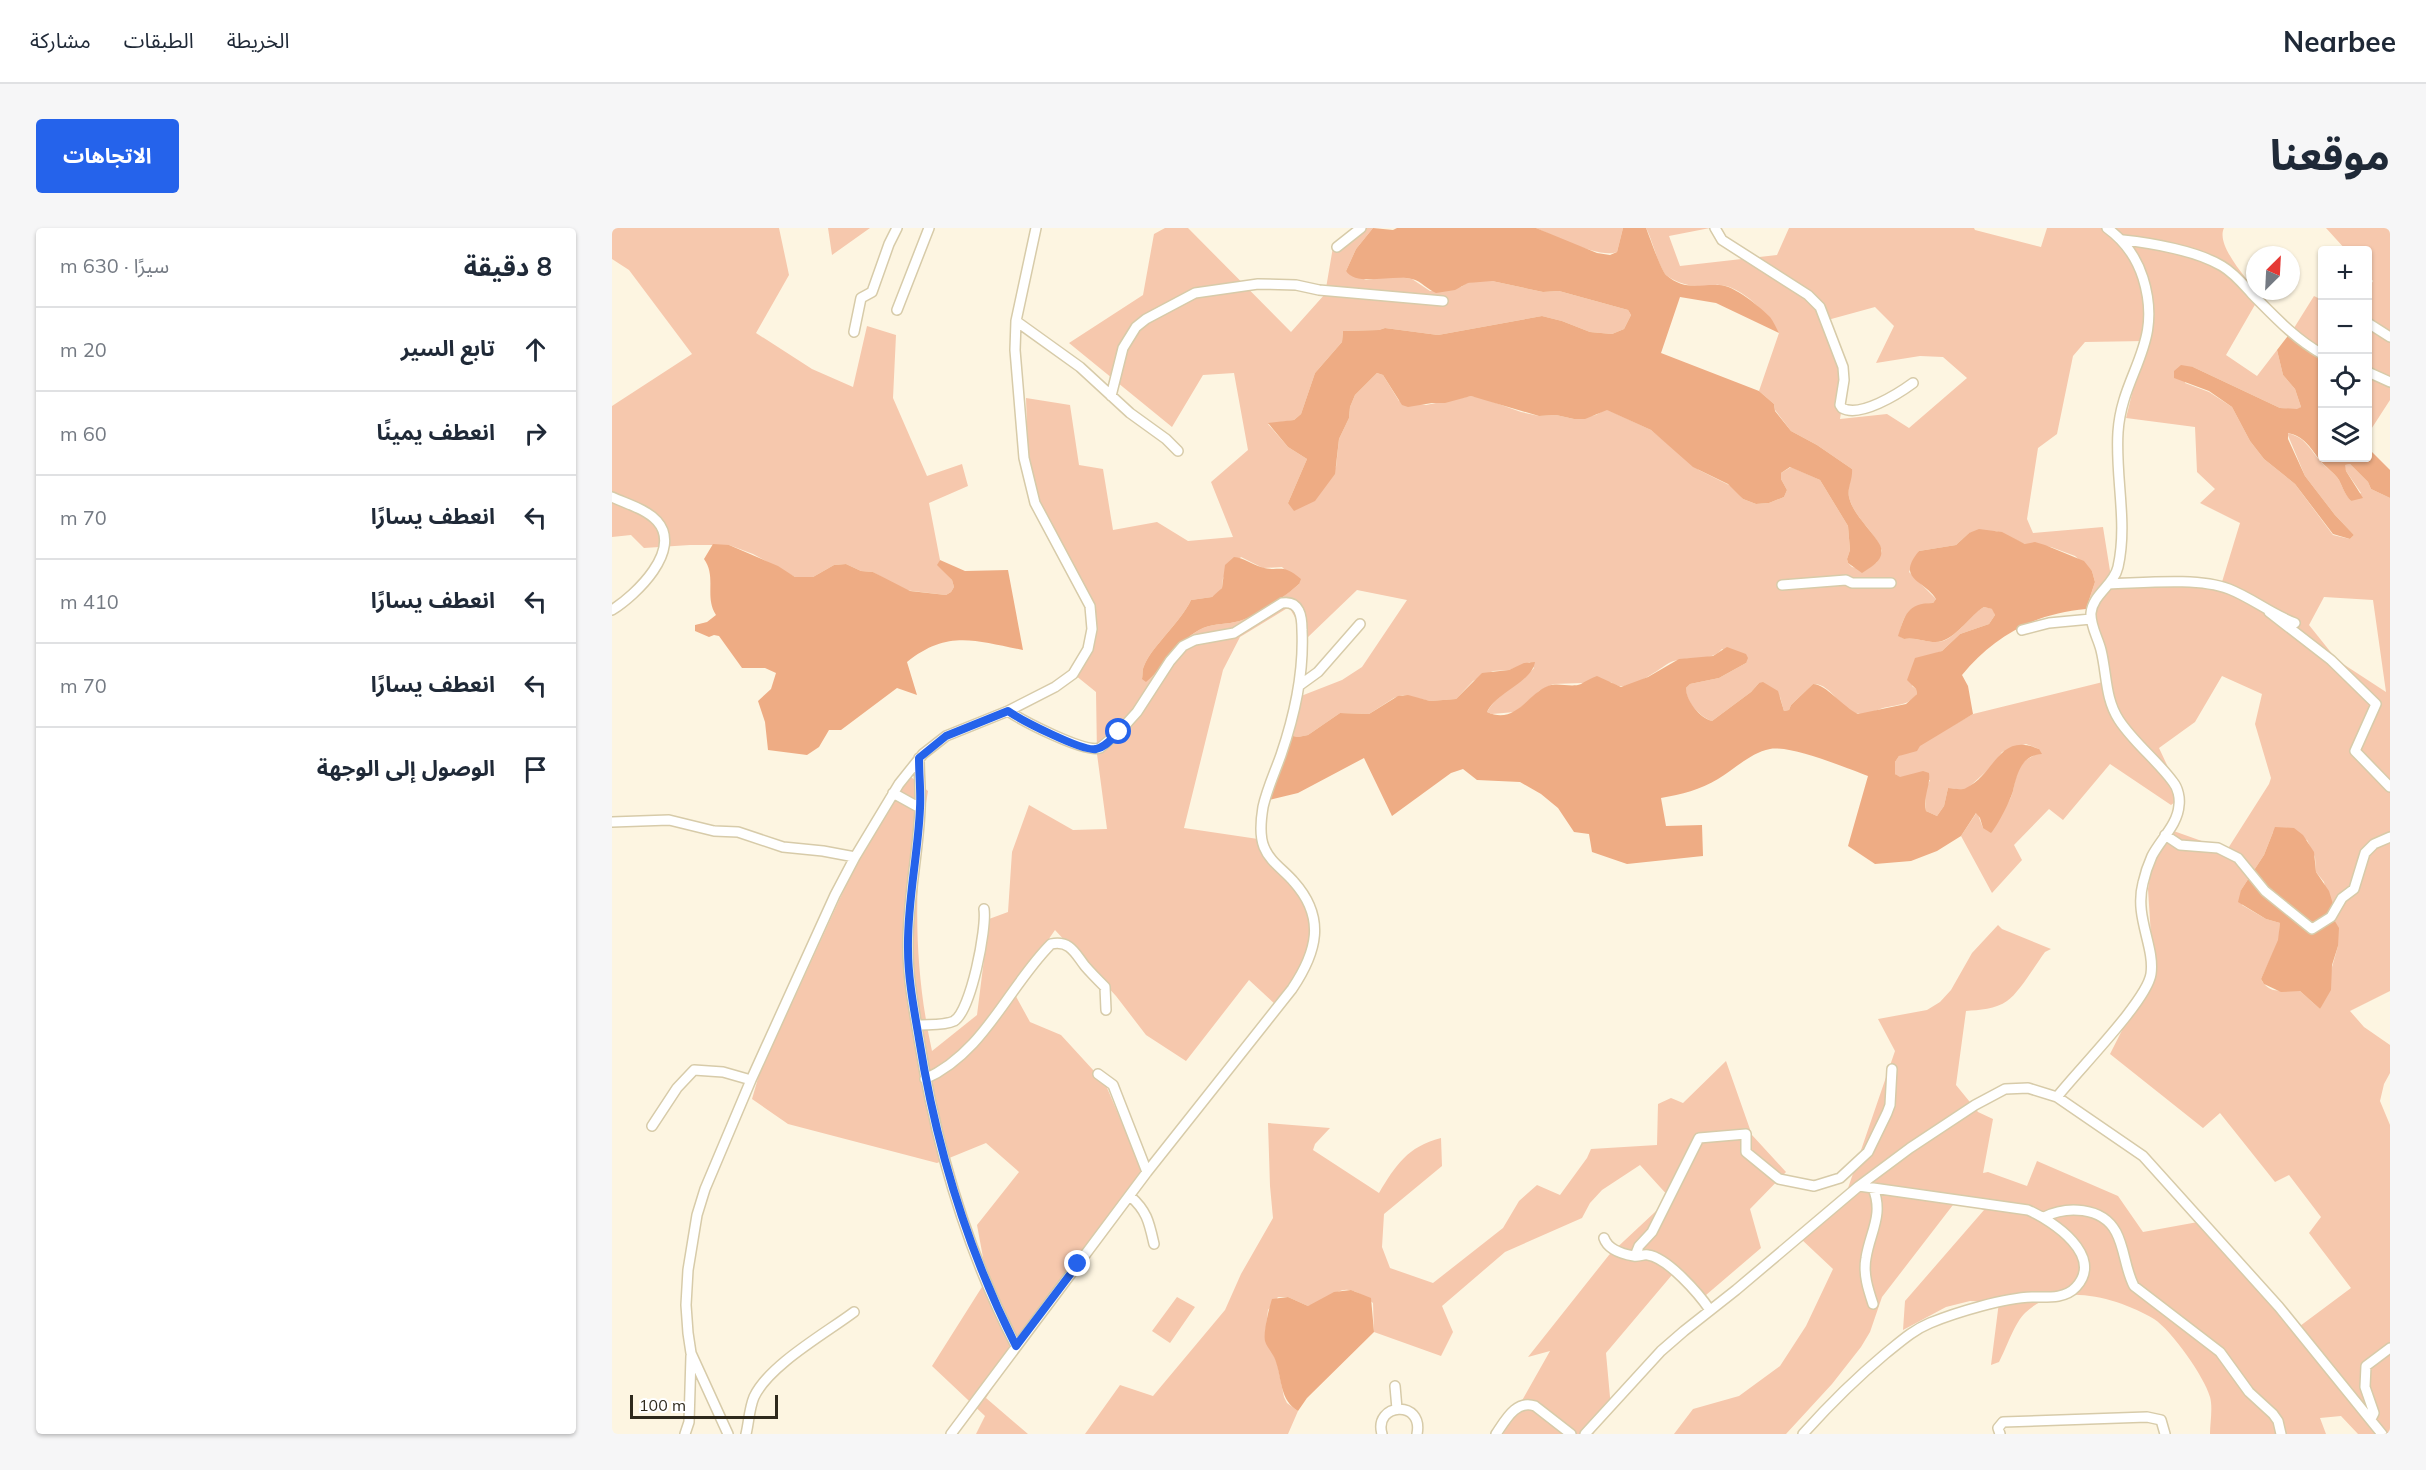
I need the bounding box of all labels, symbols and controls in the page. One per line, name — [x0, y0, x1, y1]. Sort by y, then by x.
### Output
text: Nearbee — [2283, 24, 2396, 59]
text: مشاركة — [30, 27, 91, 53]
text: الطبقات — [124, 27, 194, 53]
text: الخريطة — [227, 27, 290, 53]
button: الاتجاهات — [36, 119, 179, 193]
text: موقعنا — [2270, 128, 2390, 181]
north arrow — [2246, 246, 2300, 300]
map controls — [2318, 246, 2372, 462]
button: + — [2318, 246, 2372, 300]
text: 8 دقيقة — [464, 250, 552, 283]
text: سيرًا · 630 m — [60, 253, 169, 278]
button: − — [2318, 300, 2372, 354]
icon: ahead — [519, 333, 552, 366]
text: تابع السير — [401, 334, 495, 362]
text: 20 m — [60, 337, 107, 362]
button: locate — [2318, 354, 2372, 408]
button: layers — [2318, 408, 2372, 462]
icon: right — [519, 417, 552, 450]
text: انعطف يمينًا — [376, 418, 495, 446]
text: 60 m — [60, 421, 107, 446]
icon: left — [519, 501, 552, 534]
text: انعطف يسارًا — [371, 502, 495, 530]
text: 70 m — [60, 505, 107, 530]
icon: left — [519, 585, 552, 618]
text: انعطف يسارًا — [371, 586, 495, 614]
text: 410 m — [60, 589, 119, 614]
icon: left — [519, 669, 552, 702]
text: انعطف يسارًا — [371, 670, 495, 698]
text: 70 m — [60, 673, 107, 698]
route start — [1105, 718, 1131, 744]
icon: arrive — [519, 753, 552, 786]
text: الوصول إلى الوجهة — [317, 754, 495, 782]
route end — [1064, 1250, 1090, 1276]
scale bar — [630, 1392, 778, 1420]
text: 100 m — [639, 1395, 686, 1415]

